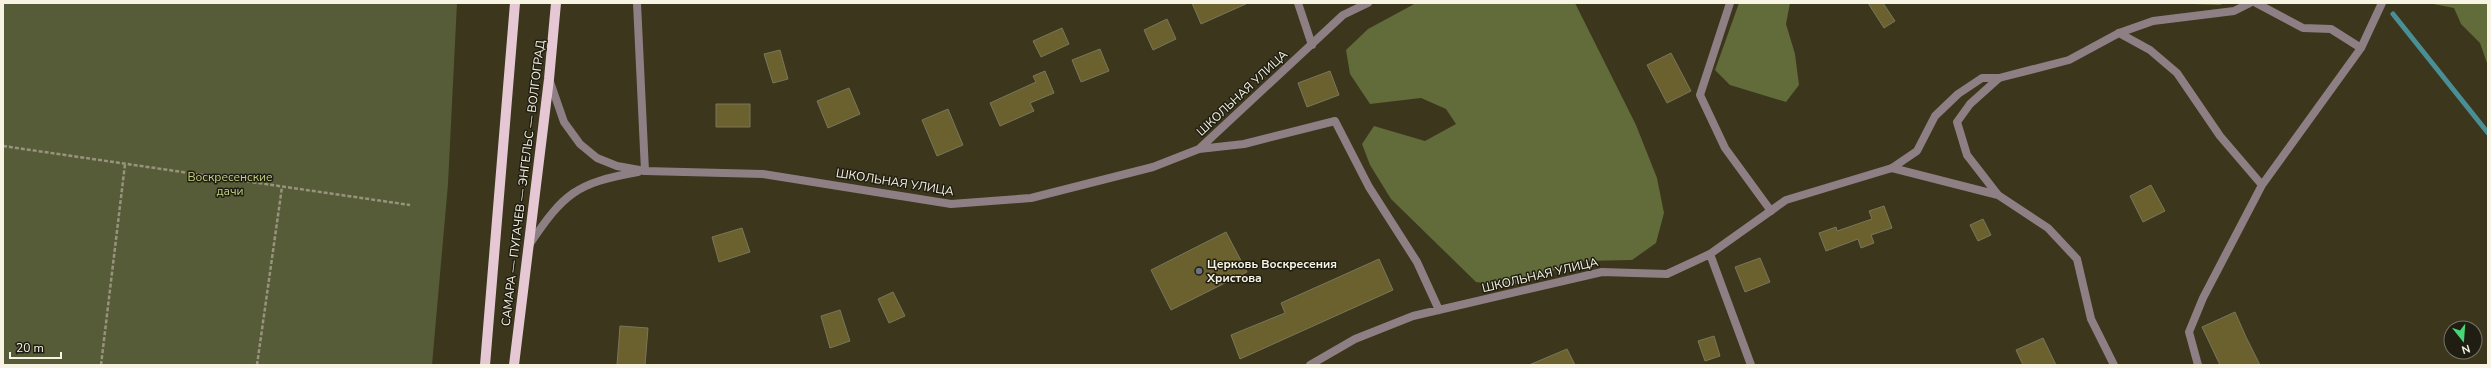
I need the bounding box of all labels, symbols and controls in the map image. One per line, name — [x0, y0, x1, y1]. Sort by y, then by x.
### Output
street label: САМАРА — ПУГАЧЕВ — ЭНГЕЛЬС — ВОЛГОГРАД — [498, 38, 549, 327]
street label: ШКОЛЬНАЯ УЛИЦА — [1193, 46, 1291, 139]
street label: ШКОЛЬНАЯ УЛИЦА — [835, 165, 955, 199]
park label: Воскресенские дачи — [187, 169, 273, 199]
street label: ШКОЛЬНАЯ УЛИЦА — [1480, 254, 1600, 296]
place label: Церковь Воскресения Христова — [1206, 256, 1337, 286]
marker: Церковь Воскресения Христова — [1194, 266, 1204, 276]
north arrow — [2443, 320, 2483, 360]
scale bar — [10, 334, 61, 360]
text: 20 m — [16, 340, 44, 356]
text: N — [2460, 341, 2472, 357]

